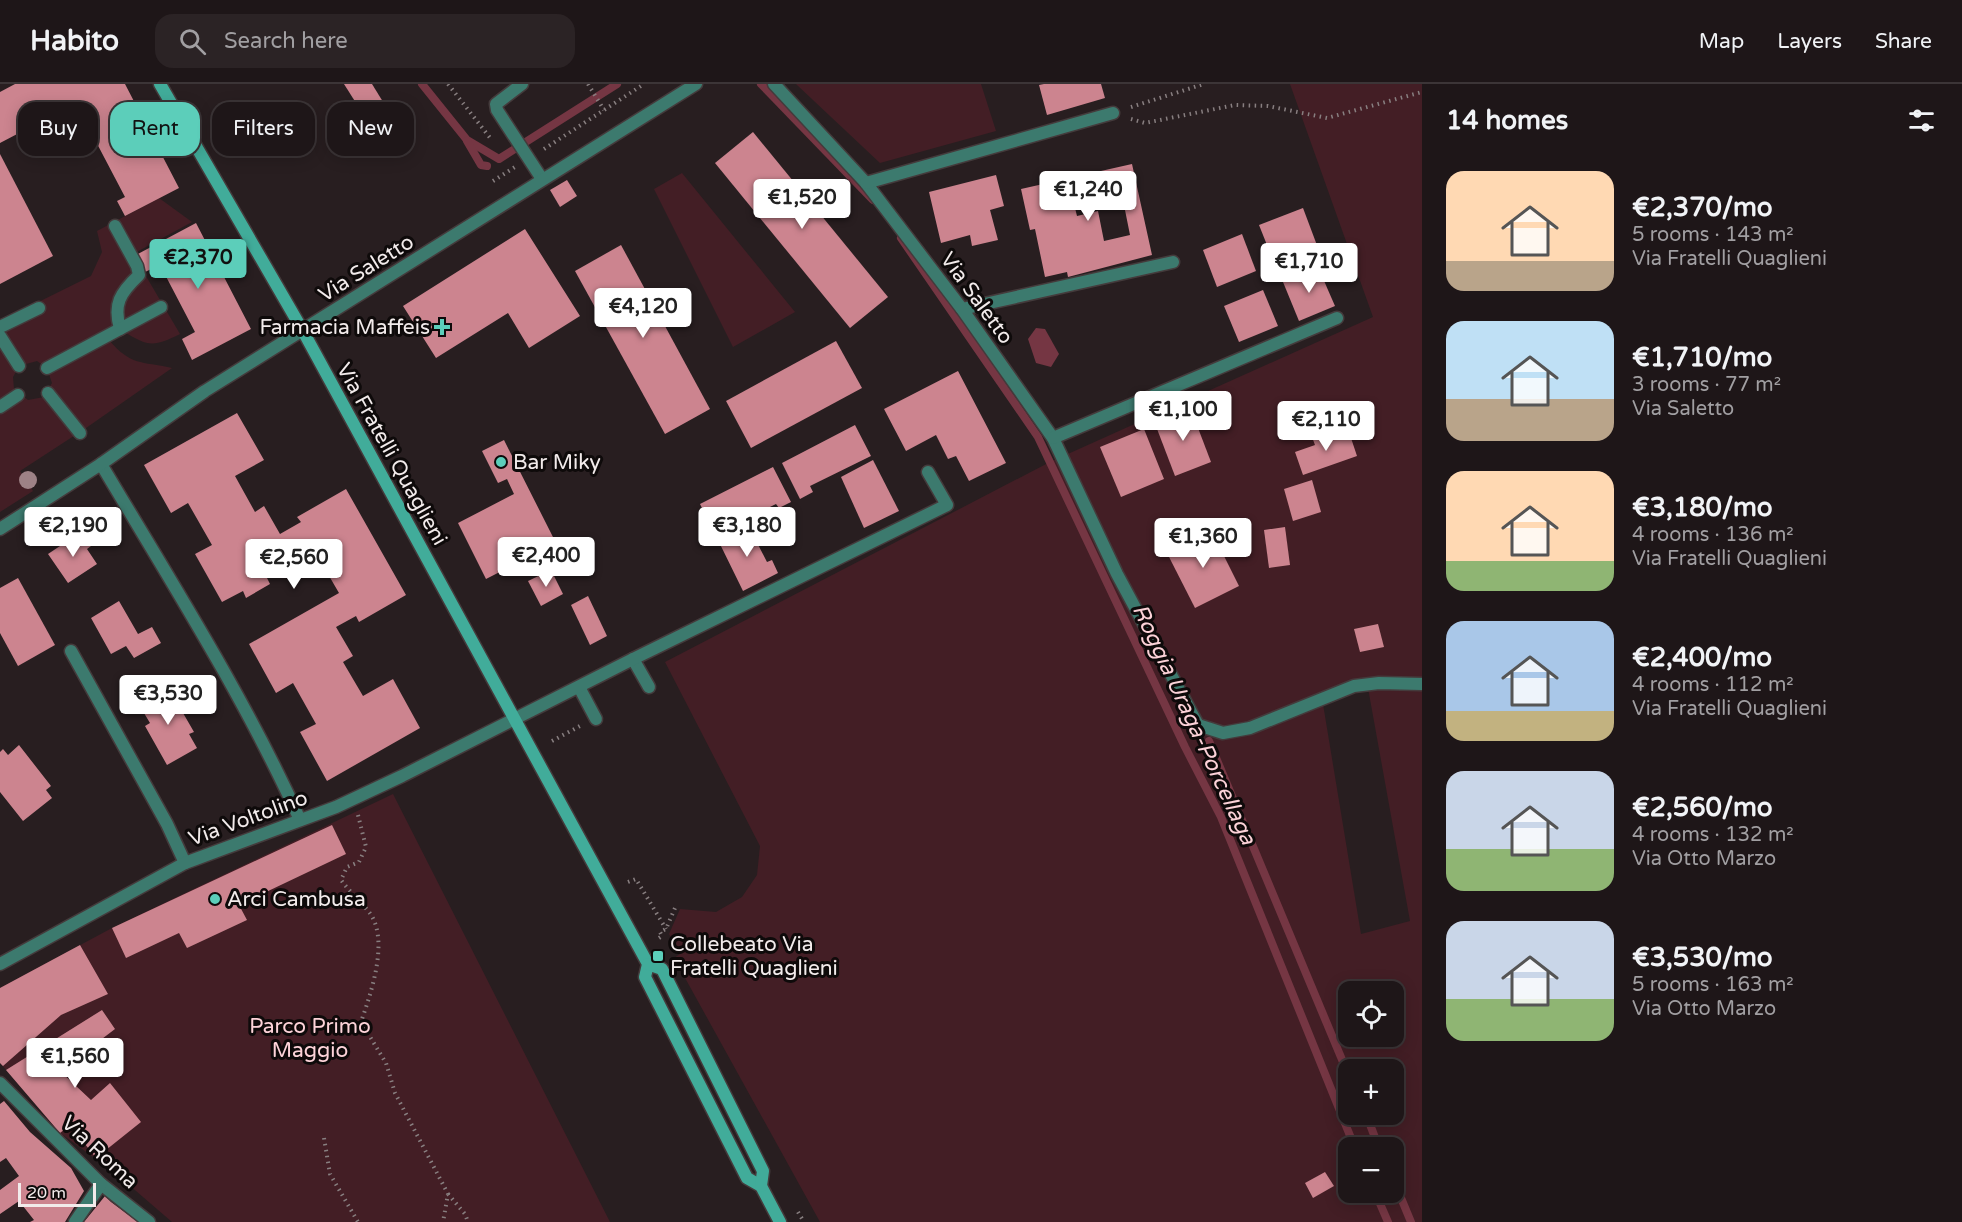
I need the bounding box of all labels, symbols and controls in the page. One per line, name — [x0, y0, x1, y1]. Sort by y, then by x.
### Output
search box — [155, 14, 575, 68]
text: Habito — [30, 24, 119, 58]
icon: search — [176, 25, 209, 58]
text: Search here — [224, 28, 348, 54]
text: Map — [1699, 29, 1744, 54]
text: Layers — [1777, 29, 1842, 54]
text: Share — [1875, 29, 1932, 54]
chip: Buy — [18, 102, 98, 156]
chip: Rent — [110, 102, 200, 156]
chip: Filters — [212, 102, 315, 156]
chip: New — [327, 102, 414, 156]
icon: filters — [1905, 104, 1938, 137]
text: 14 homes — [1446, 105, 1568, 136]
pin: €1,240 — [1039, 171, 1137, 222]
text: €1,240 — [1053, 178, 1123, 202]
pin: €1,520 — [753, 179, 851, 230]
text: €1,520 — [767, 186, 837, 210]
text: €2,370/mo — [1632, 192, 1773, 223]
icon: home — [1494, 195, 1566, 267]
text: 5 rooms · 143 m² — [1632, 223, 1794, 247]
street label: Via Saletto — [314, 229, 418, 307]
pin: €2,370 — [149, 239, 247, 290]
pin: €1,710 — [1260, 243, 1358, 294]
text: €2,370 — [163, 246, 233, 270]
text: Via Fratelli Quaglieni — [1632, 247, 1827, 271]
street label: Via Saletto — [935, 248, 1018, 349]
text: €1,710 — [1275, 250, 1343, 274]
pin: €4,120 — [594, 288, 692, 339]
text: €4,120 — [608, 295, 678, 319]
place label: Farmacia Maffeis — [260, 315, 430, 340]
marker: Farmacia Maffeis — [435, 320, 449, 334]
text: €1,710/mo — [1632, 342, 1772, 373]
icon: home — [1494, 345, 1566, 417]
street label: Via Fratelli Quaglieni — [331, 359, 452, 550]
text: 3 rooms · 77 m² — [1632, 373, 1781, 397]
pin: €1,100 — [1134, 391, 1232, 442]
text: Via Saletto — [1632, 397, 1734, 421]
text: €1,100 — [1148, 398, 1218, 422]
pin: €2,110 — [1277, 401, 1375, 452]
text: €2,110 — [1291, 408, 1361, 432]
place label: Bar Miky — [513, 450, 601, 475]
marker: Bar Miky — [494, 455, 508, 469]
text: €3,180/mo — [1632, 492, 1773, 523]
icon: home — [1494, 495, 1566, 567]
pin: €2,190 — [24, 507, 122, 558]
pin: €3,180 — [698, 507, 796, 558]
text: €2,190 — [38, 514, 108, 538]
text: €3,180 — [712, 514, 782, 538]
pin: €1,360 — [1154, 518, 1252, 569]
text: 4 rooms · 136 m² — [1632, 523, 1794, 547]
text: €1,360 — [1168, 525, 1238, 549]
pin: €2,400 — [497, 537, 595, 588]
pin: €2,560 — [245, 539, 343, 590]
text: €2,400 — [512, 544, 580, 568]
text: €2,560 — [259, 546, 329, 570]
text: Via Fratelli Quaglieni — [1632, 547, 1827, 571]
water label: Roggia Uraga-Porcellaga — [1127, 600, 1262, 849]
text: €2,400/mo — [1632, 642, 1772, 673]
icon: home — [1494, 645, 1566, 717]
text: 4 rooms · 112 m² — [1632, 673, 1794, 697]
pin: €3,530 — [119, 675, 217, 726]
text: €3,530 — [133, 682, 203, 706]
text: Via Fratelli Quaglieni — [1632, 697, 1827, 721]
street label: Via Voltolino — [185, 785, 311, 852]
text: €2,560/mo — [1632, 792, 1773, 823]
icon: home — [1494, 795, 1566, 867]
text: 4 rooms · 132 m² — [1632, 823, 1794, 847]
text: Via Otto Marzo — [1632, 847, 1776, 871]
place label: Arci Cambusa — [227, 887, 366, 912]
marker: Arci Cambusa — [208, 892, 222, 906]
place label: Collebeato Via Fratelli Quaglieni — [670, 932, 838, 981]
text: €3,530/mo — [1632, 942, 1773, 973]
icon: home — [1494, 945, 1566, 1017]
marker: Collebeato Via Fratelli Quaglieni — [651, 949, 665, 963]
text: 5 rooms · 163 m² — [1632, 973, 1794, 997]
map controls — [1338, 981, 1404, 1203]
button: locate — [1338, 981, 1404, 1047]
text: Via Otto Marzo — [1632, 997, 1776, 1021]
park label: Parco Primo Maggio — [249, 1014, 371, 1063]
pin: €1,560 — [26, 1038, 124, 1089]
text: €1,560 — [40, 1045, 110, 1069]
button: + — [1338, 1059, 1404, 1125]
street label: Via Roma — [56, 1111, 143, 1194]
button: − — [1338, 1137, 1404, 1203]
scale bar — [18, 1180, 96, 1208]
text: 20 m — [27, 1183, 66, 1203]

